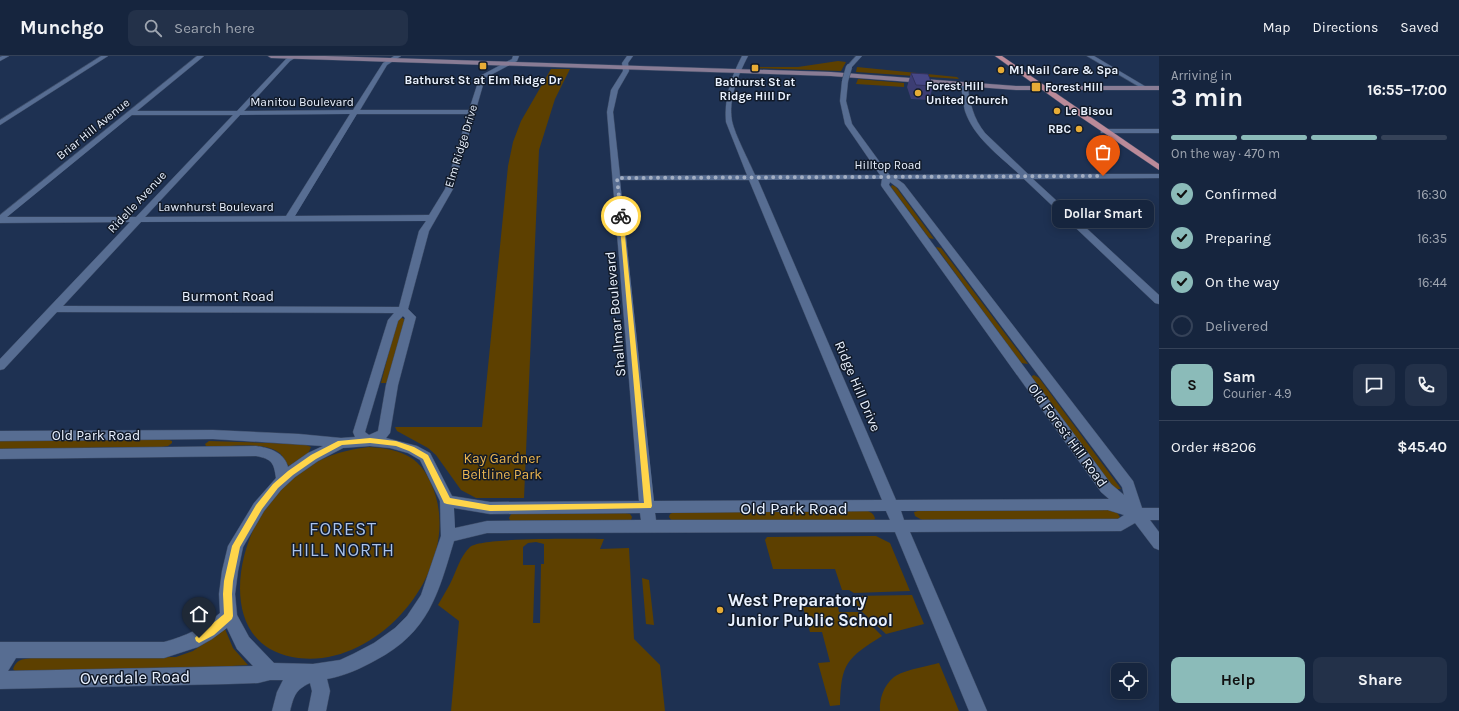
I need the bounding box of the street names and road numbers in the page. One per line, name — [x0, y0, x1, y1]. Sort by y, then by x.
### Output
street label: Briar Hill Avenue — [54, 95, 132, 163]
street label: Manitou Boulevard — [250, 95, 354, 109]
street label: Elm Ridge Drive — [442, 103, 480, 189]
street label: Hilltop Road — [855, 158, 921, 172]
street label: Ridelle Avenue — [105, 168, 169, 236]
street label: Lawnhurst Boulevard — [158, 200, 274, 214]
street label: Shallmar Boulevard — [602, 251, 629, 377]
street label: Burmont Road — [182, 288, 274, 305]
street label: Ridge Hill Drive — [831, 338, 884, 434]
street label: Old Forest Hill Road — [1024, 380, 1111, 491]
street label: Old Park Road — [52, 427, 140, 444]
street label: Old Park Road — [740, 498, 848, 518]
street label: Overdale Road — [80, 666, 190, 688]

